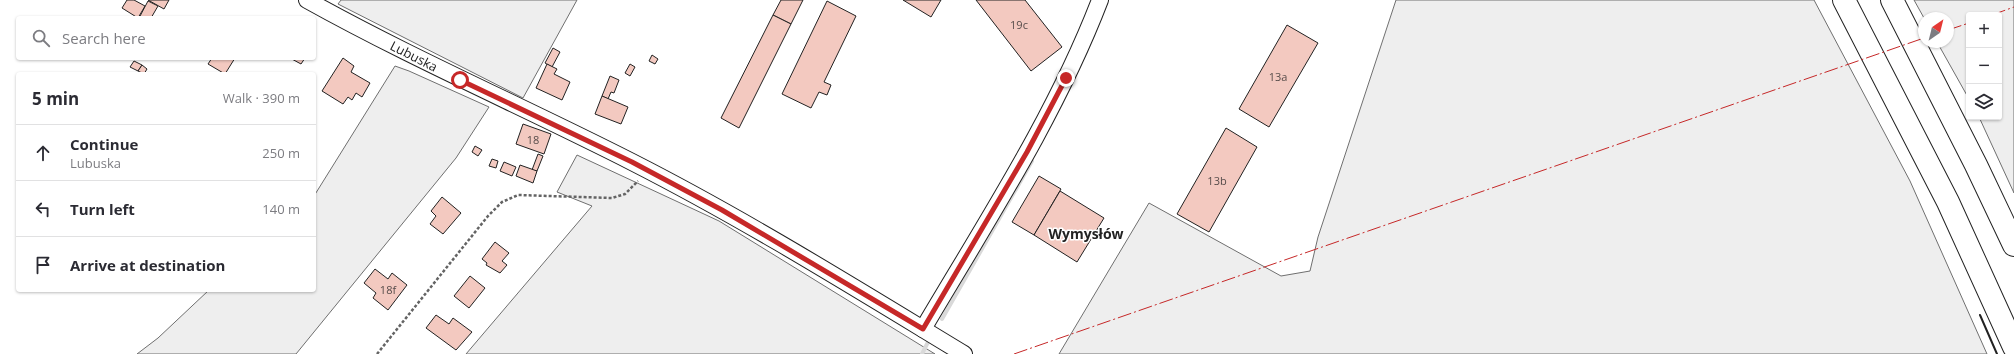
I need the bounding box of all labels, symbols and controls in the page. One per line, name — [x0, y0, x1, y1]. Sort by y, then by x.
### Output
north arrow — [1918, 12, 1954, 48]
map controls — [1966, 12, 2002, 120]
button: + — [1966, 12, 2002, 48]
search box — [16, 16, 316, 60]
house number: 19c — [1010, 17, 1028, 32]
icon: search — [30, 27, 52, 49]
text: Search here — [62, 28, 146, 48]
street label: Lubuska — [387, 36, 441, 76]
button: − — [1966, 48, 2002, 84]
route end — [1057, 69, 1075, 87]
house number: 13a — [1269, 69, 1287, 84]
route start — [451, 71, 469, 89]
button: layers — [1966, 84, 2002, 120]
text: 5 min — [32, 87, 79, 110]
text: Walk · 390 m — [223, 89, 300, 107]
house number: 18 — [527, 132, 539, 147]
text: Continue — [70, 134, 138, 154]
icon: ahead — [32, 142, 54, 164]
text: 250 m — [262, 144, 300, 162]
text: Lubuska — [70, 154, 121, 172]
house number: 13b — [1207, 173, 1227, 188]
icon: left — [32, 198, 54, 220]
text: Turn left — [70, 199, 135, 219]
text: 140 m — [262, 200, 300, 218]
district label: Wymysłów — [1048, 224, 1124, 243]
icon: arrive — [32, 254, 54, 276]
text: Arrive at destination — [70, 255, 225, 275]
house number: 18f — [380, 282, 397, 297]

